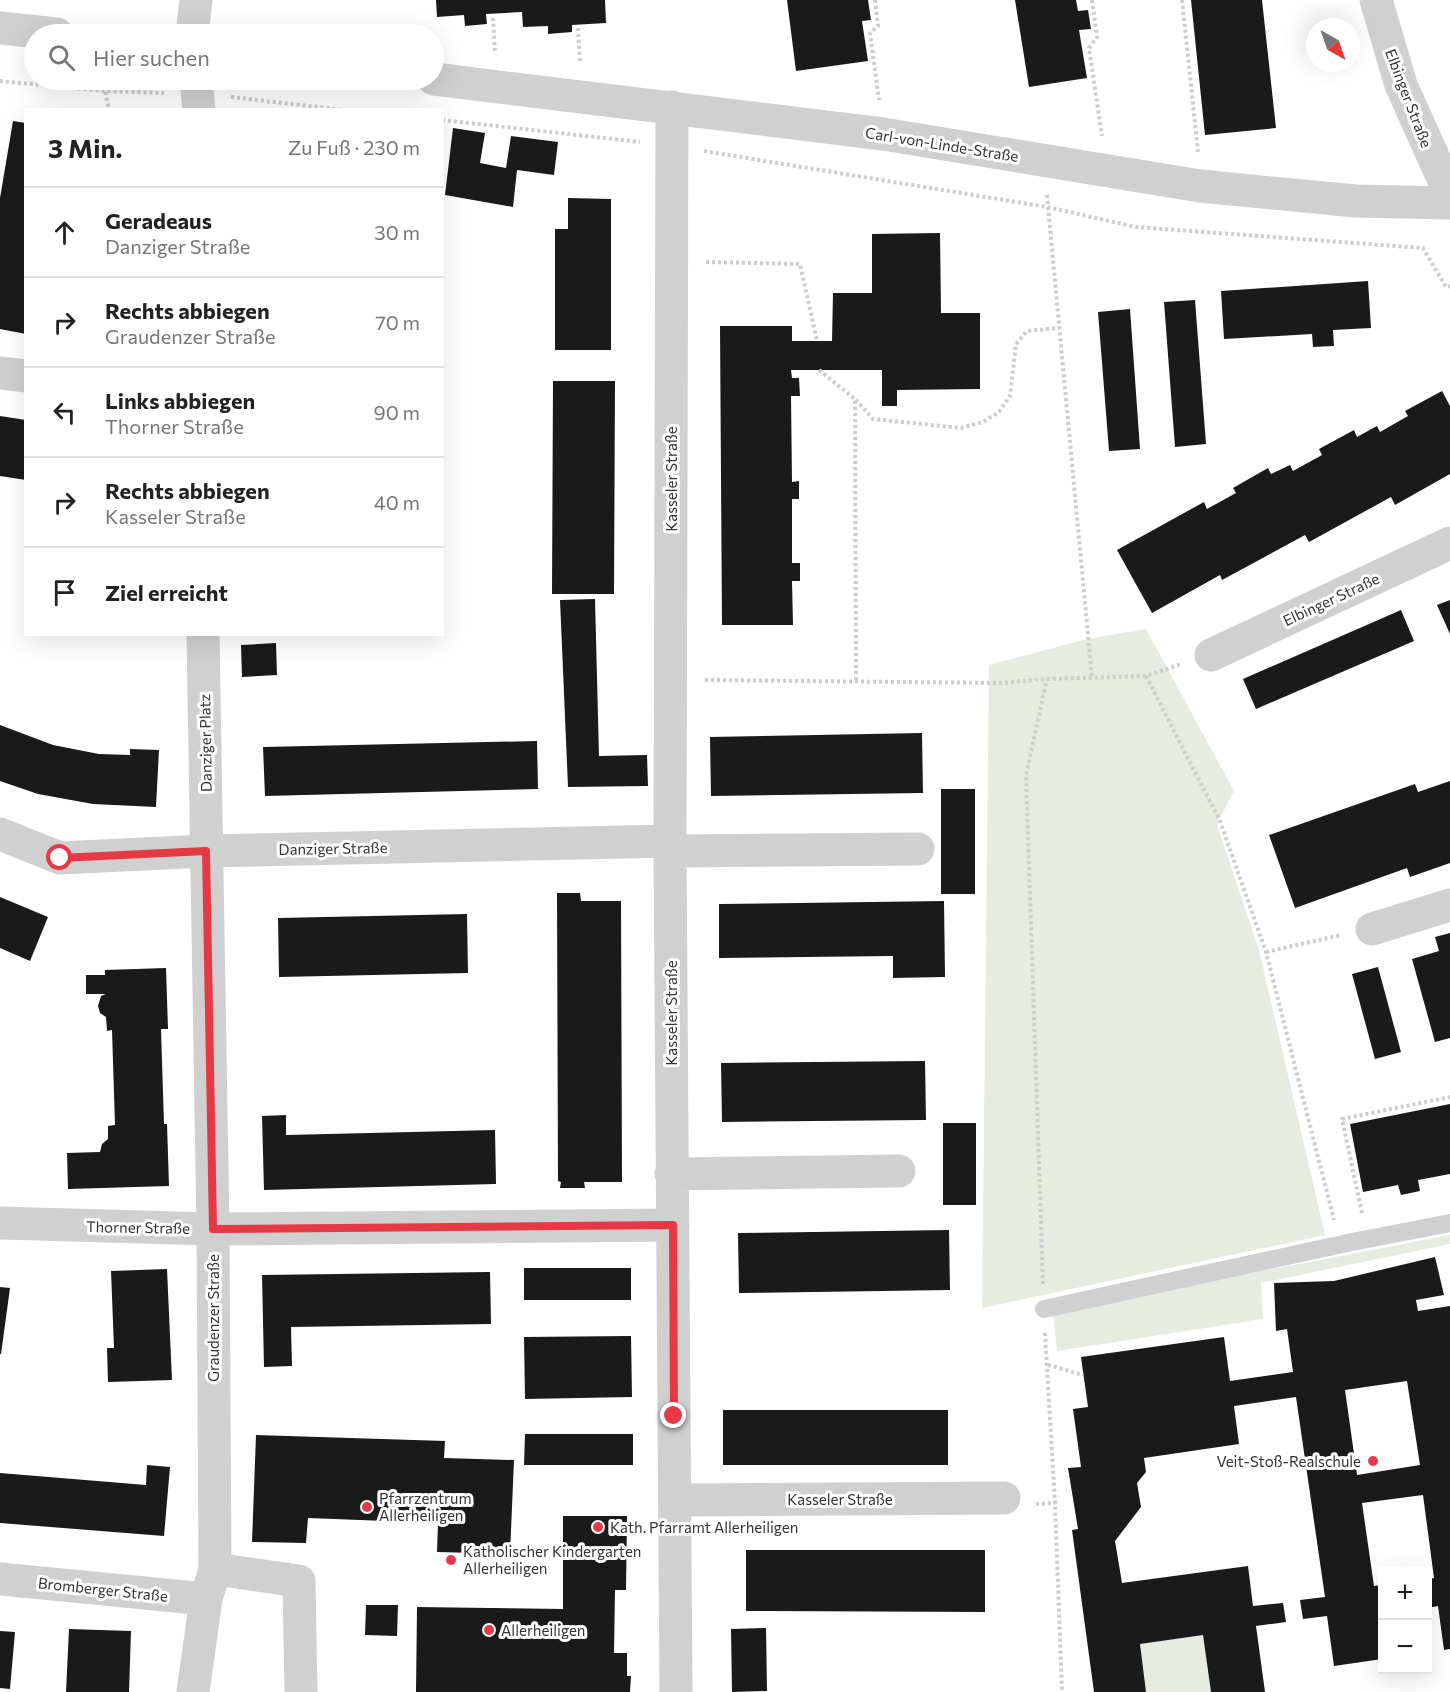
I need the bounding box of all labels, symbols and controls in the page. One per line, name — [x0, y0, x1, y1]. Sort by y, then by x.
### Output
north arrow — [1306, 18, 1360, 72]
search box — [24, 24, 444, 90]
icon: search — [45, 41, 78, 74]
text: Hier suchen — [93, 44, 210, 71]
street label: Elbinger Straße — [1382, 46, 1436, 150]
street label: Carl-von-Linde-Straße — [864, 123, 1020, 165]
text: 3 Min. — [48, 132, 122, 163]
text: Zu Fuß · 230 m — [288, 135, 420, 159]
text: Geradeaus — [105, 207, 212, 234]
icon: ahead — [48, 216, 81, 249]
text: 30 m — [374, 220, 420, 244]
text: Danziger Straße — [105, 234, 250, 258]
text: Rechts abbiegen — [105, 297, 270, 324]
icon: right — [48, 306, 81, 339]
text: 70 m — [375, 310, 420, 334]
text: Graudenzer Straße — [105, 324, 276, 348]
text: Links abbiegen — [105, 387, 255, 414]
icon: left — [48, 396, 81, 429]
text: 90 m — [374, 400, 420, 424]
text: Thorner Straße — [105, 414, 244, 438]
street label: Kasseler Straße — [662, 426, 680, 532]
text: Rechts abbiegen — [105, 477, 270, 504]
icon: right — [48, 486, 81, 519]
text: 40 m — [374, 490, 420, 514]
text: Kasseler Straße — [105, 504, 246, 528]
street label: Elbinger Straße — [1280, 569, 1382, 629]
icon: arrive — [48, 576, 81, 609]
text: Ziel erreicht — [105, 579, 228, 606]
street label: Danziger Platz — [195, 694, 215, 792]
street label: Danziger Straße — [278, 838, 388, 858]
route start — [46, 844, 72, 870]
street label: Kasseler Straße — [662, 960, 680, 1066]
street label: Thorner Straße — [86, 1217, 190, 1237]
street label: Graudenzer Straße — [204, 1254, 222, 1382]
route end — [660, 1402, 686, 1428]
place label: Veit-Stoß-Realschule — [1216, 1452, 1361, 1470]
marker: Veit-Stoß-Realschule — [1366, 1454, 1380, 1468]
place label: Pfarrzentrum Allerheiligen — [379, 1489, 472, 1524]
street label: Kasseler Straße — [787, 1490, 893, 1508]
marker: Pfarrzentrum Allerheiligen — [360, 1500, 374, 1514]
place label: Kath. Pfarramt Allerheiligen — [610, 1518, 798, 1536]
marker: Kath. Pfarramt Allerheiligen — [591, 1520, 605, 1534]
place label: Katholischer Kindergarten Allerheiligen — [463, 1542, 641, 1577]
marker: Katholischer Kindergarten Allerheiligen — [444, 1553, 458, 1567]
map controls — [1378, 1566, 1432, 1674]
button: + — [1378, 1566, 1432, 1620]
street label: Bromberger Straße — [37, 1573, 169, 1605]
button: − — [1378, 1620, 1432, 1674]
place label: Allerheiligen — [501, 1621, 585, 1639]
marker: Allerheiligen — [482, 1623, 496, 1637]

